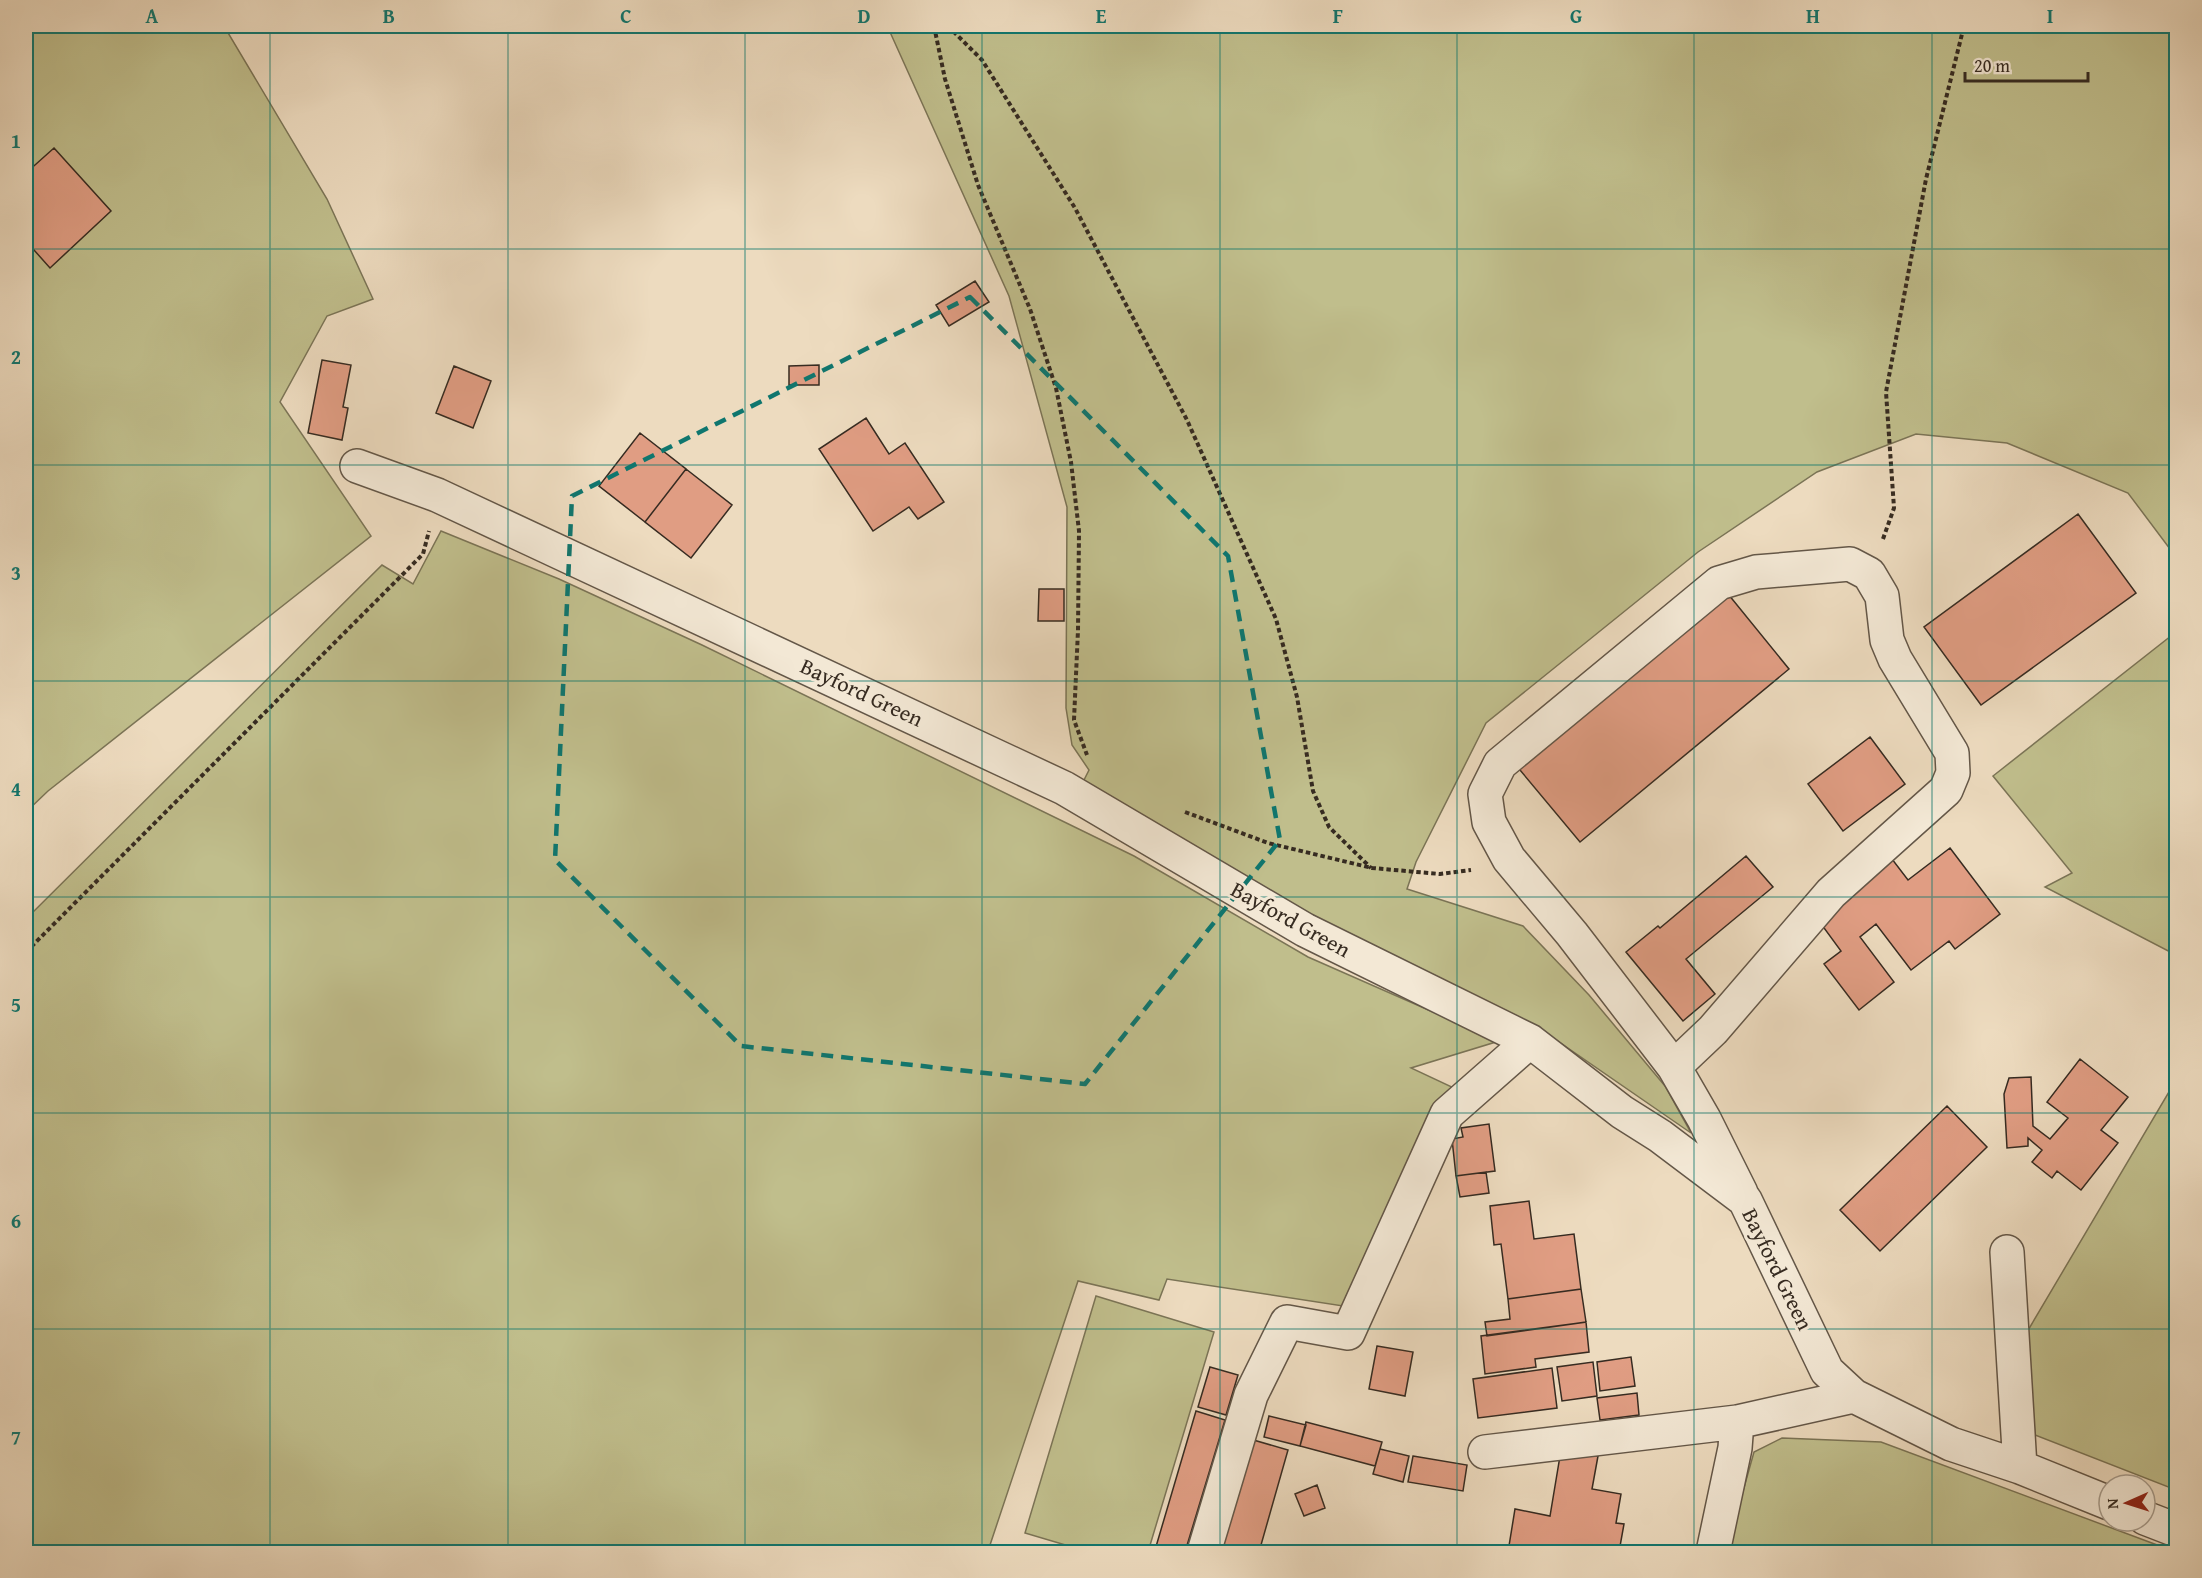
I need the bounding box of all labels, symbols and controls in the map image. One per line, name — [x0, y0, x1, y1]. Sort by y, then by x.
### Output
text: A — [146, 1, 159, 30]
text: B — [383, 1, 395, 30]
text: C — [620, 1, 632, 30]
text: D — [857, 1, 871, 30]
text: E — [1096, 1, 1107, 30]
text: F — [1333, 1, 1343, 30]
text: G — [1570, 1, 1582, 30]
text: H — [1806, 1, 1820, 30]
text: I — [2047, 1, 2053, 30]
scale bar — [1965, 45, 2088, 83]
text: 20 m — [1974, 52, 2010, 79]
text: 1 — [11, 126, 21, 155]
text: 2 — [11, 342, 21, 371]
text: 3 — [11, 558, 21, 587]
street label: Bayford Green — [795, 650, 929, 735]
text: 4 — [11, 774, 21, 803]
street label: Bayford Green — [1225, 873, 1357, 965]
text: 5 — [11, 990, 21, 1019]
street label: Bayford Green — [1735, 1203, 1822, 1336]
text: 6 — [11, 1206, 21, 1235]
text: 7 — [11, 1422, 21, 1451]
north arrow — [2097, 1473, 2157, 1533]
text: N — [2100, 1498, 2124, 1510]

